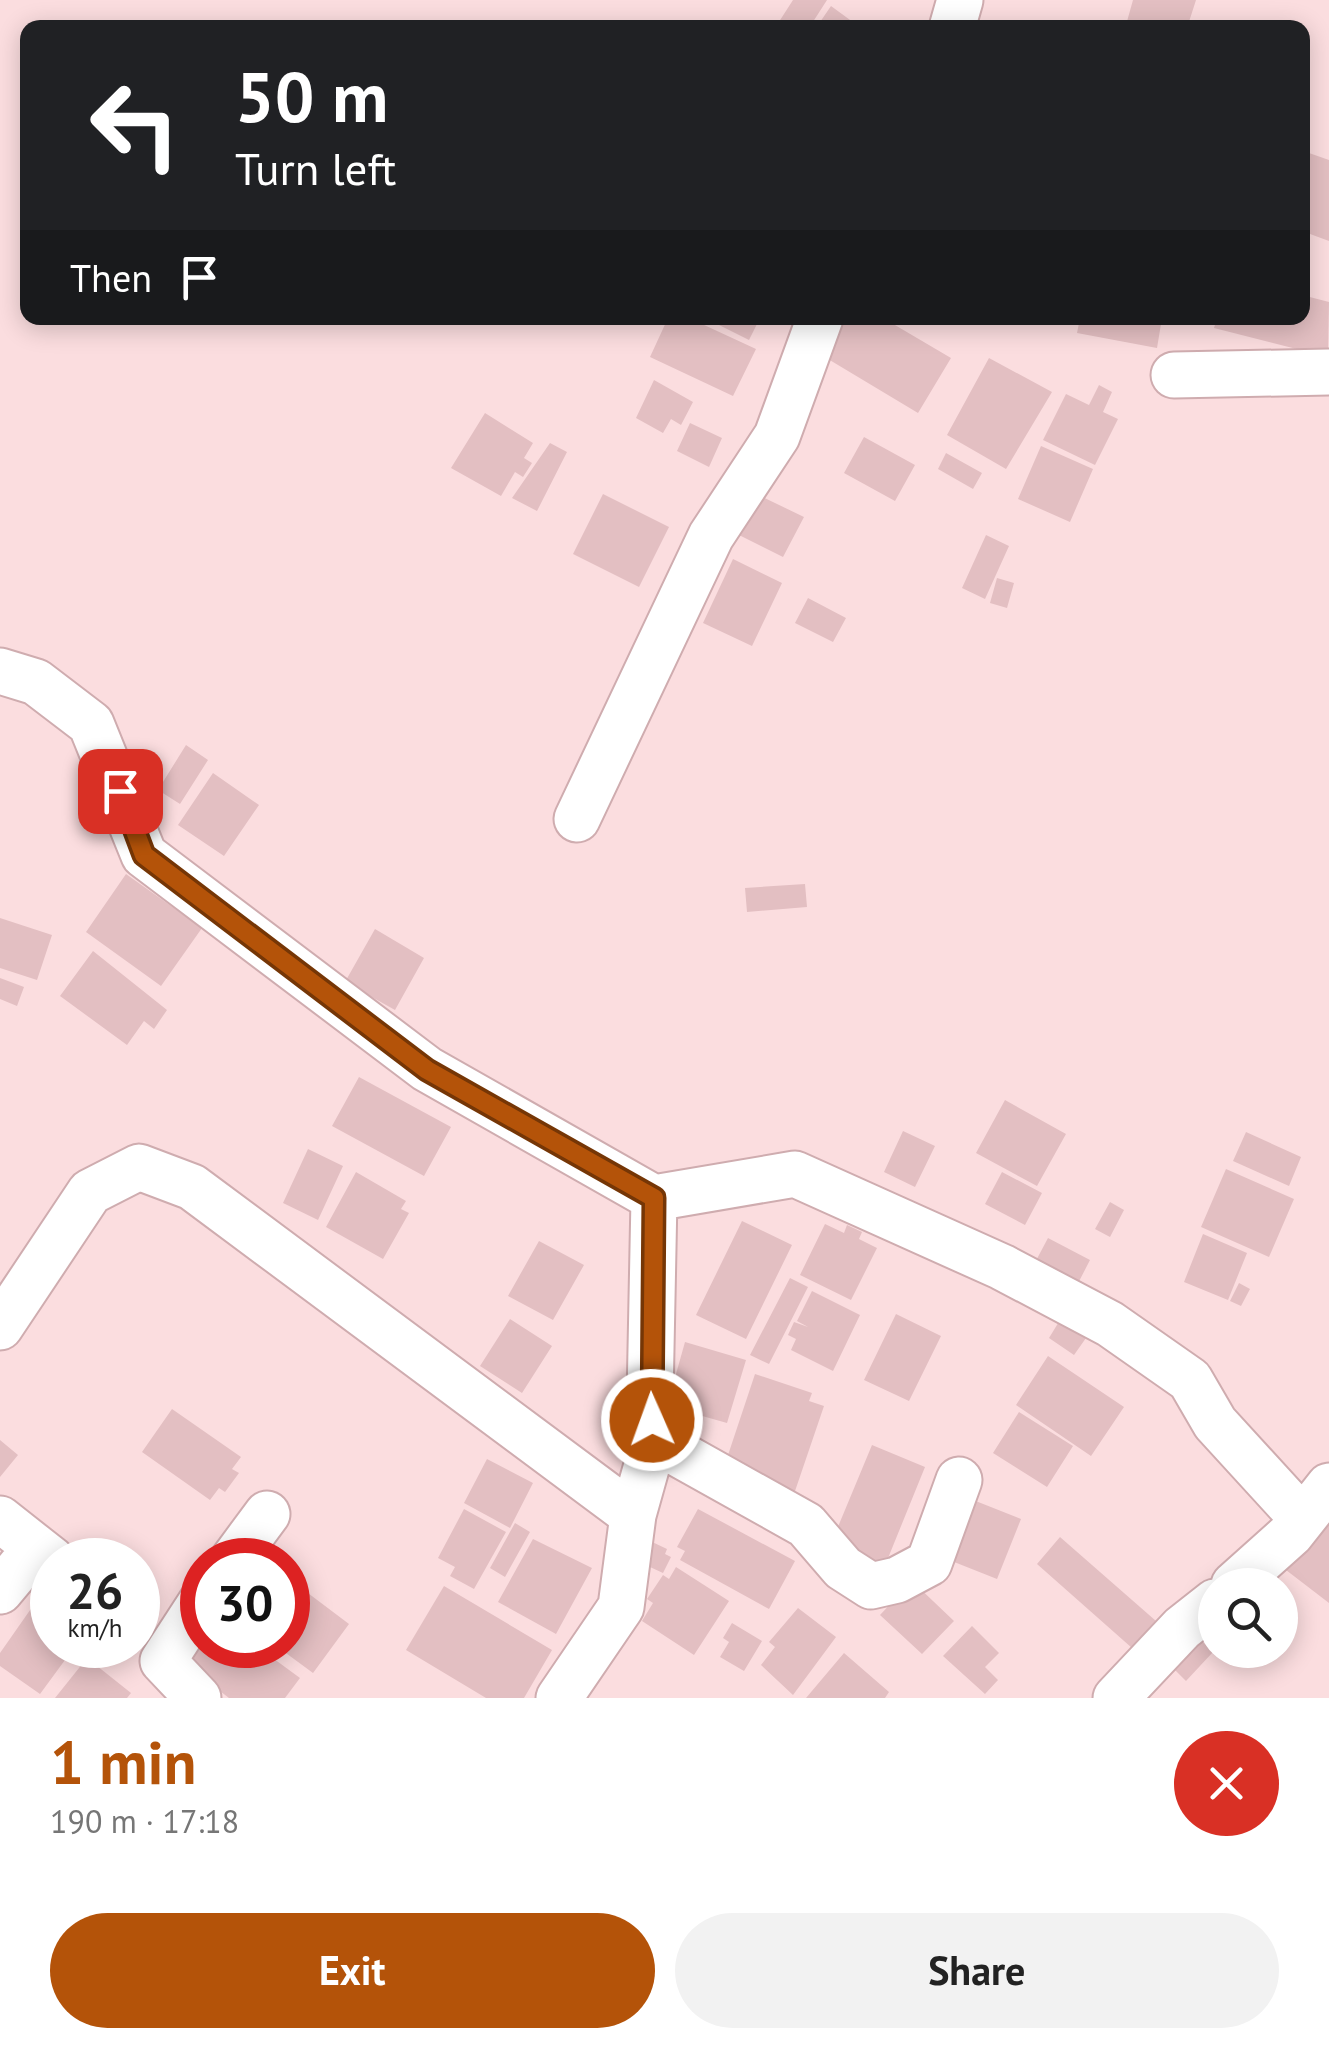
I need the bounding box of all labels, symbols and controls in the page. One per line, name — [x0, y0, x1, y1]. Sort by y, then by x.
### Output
text: 50 m — [235, 51, 388, 141]
icon: left — [70, 60, 200, 190]
text: Turn left — [235, 139, 396, 197]
icon: arrive — [172, 250, 227, 305]
text: Then — [70, 253, 152, 302]
pin — [78, 749, 163, 834]
icon: arrive — [93, 764, 148, 819]
position arrow — [600, 1368, 704, 1472]
speed limit sign: 30 — [180, 1538, 310, 1668]
text: 26 — [67, 1558, 123, 1623]
map controls — [1198, 1568, 1298, 1668]
button: search — [1198, 1568, 1298, 1668]
text: km/h — [68, 1612, 122, 1644]
text: 1 min — [50, 1723, 196, 1801]
button: close — [1174, 1731, 1279, 1836]
text: 190 m · 17:18 — [50, 1800, 239, 1842]
button: Exit — [50, 1913, 655, 2028]
button: Share — [675, 1913, 1279, 2028]

